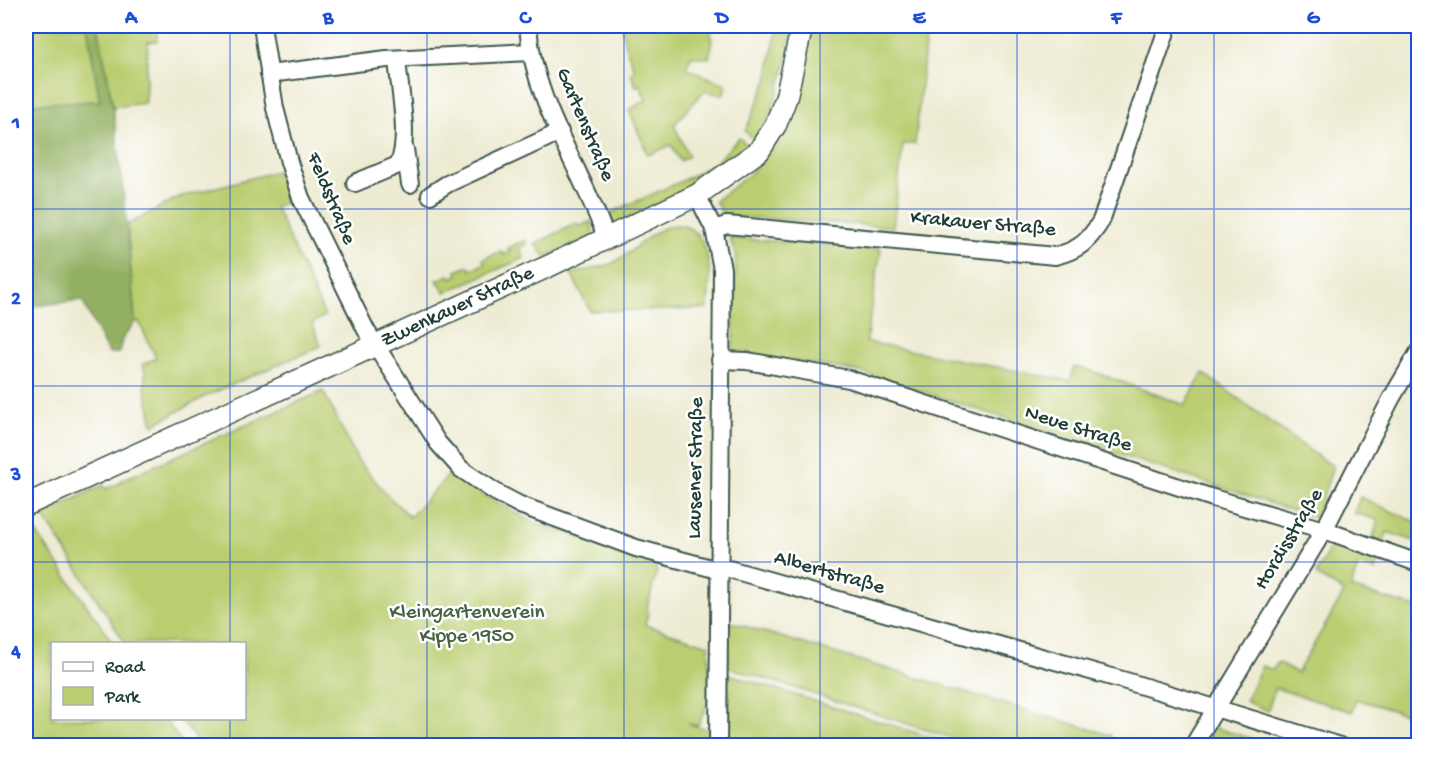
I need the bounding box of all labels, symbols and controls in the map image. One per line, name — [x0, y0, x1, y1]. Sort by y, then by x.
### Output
text: A — [124, 8, 139, 31]
text: B — [322, 8, 334, 31]
text: C — [519, 8, 533, 31]
text: D — [713, 8, 729, 31]
text: E — [913, 8, 927, 31]
text: F — [1110, 8, 1123, 31]
text: G — [1307, 8, 1321, 31]
street label: Gartenstraße — [549, 65, 620, 187]
text: 1 — [11, 113, 20, 136]
street label: Feldstraße — [299, 148, 361, 250]
street label: Krakauer Straße — [909, 206, 1058, 244]
street label: Zwenkauer Straße — [378, 261, 539, 354]
text: 2 — [11, 289, 21, 312]
street label: Lausener Straße — [683, 396, 711, 539]
street label: Neue Straße — [1021, 401, 1136, 459]
text: 3 — [10, 465, 21, 488]
street label: Hordisstraße — [1250, 484, 1331, 595]
street label: Albertstraße — [771, 546, 888, 602]
park label: Kleingartenverein Kippe 1950 — [390, 601, 544, 650]
text: 4 — [10, 642, 21, 665]
legend — [51, 642, 246, 720]
text: Road — [105, 658, 146, 679]
text: Park — [104, 688, 141, 709]

